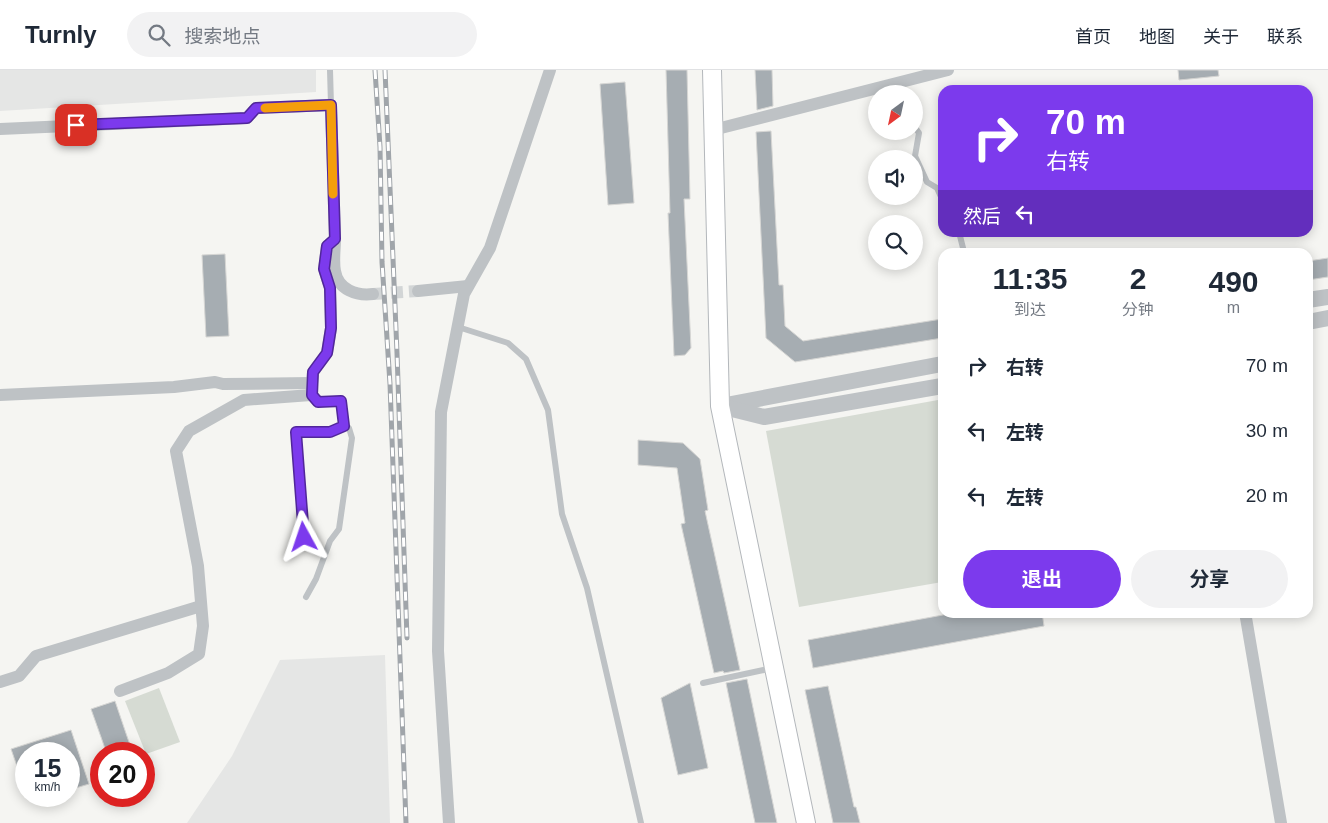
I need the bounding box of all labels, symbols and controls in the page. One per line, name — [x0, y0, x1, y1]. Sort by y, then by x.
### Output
search box — [127, 12, 477, 57]
text: Turnly — [25, 21, 97, 48]
icon: search — [145, 21, 173, 49]
text: 搜索地点 — [185, 26, 261, 47]
text: 首页 — [1075, 27, 1111, 47]
text: 地图 — [1139, 27, 1175, 47]
text: 关于 — [1203, 27, 1239, 47]
text: 联系 — [1267, 27, 1303, 47]
north arrow — [868, 85, 922, 140]
map controls — [868, 85, 923, 270]
text: 70 m — [1046, 102, 1126, 141]
pin — [55, 104, 97, 146]
icon: right — [963, 105, 1028, 170]
icon: arrive — [62, 111, 90, 139]
text: 右转 — [1046, 149, 1090, 174]
button: sound — [868, 150, 923, 205]
icon: left — [1011, 200, 1039, 228]
text: 然后 — [963, 206, 1001, 227]
button: search — [868, 215, 923, 270]
text: 11:35 — [992, 262, 1068, 295]
text: 2 — [1130, 262, 1146, 295]
text: 490 — [1208, 265, 1259, 298]
text: m — [1227, 299, 1240, 316]
text: 到达 — [1014, 301, 1046, 318]
text: 分钟 — [1122, 301, 1154, 318]
icon: right — [963, 352, 991, 380]
text: 70 m — [1246, 355, 1288, 376]
text: 右转 — [1006, 357, 1044, 378]
icon: left — [963, 417, 991, 445]
text: 30 m — [1246, 420, 1288, 441]
text: 左转 — [1006, 422, 1044, 443]
icon: left — [963, 482, 991, 510]
text: 20 m — [1246, 485, 1288, 506]
text: 左转 — [1006, 487, 1044, 508]
position arrow — [277, 510, 329, 562]
button: 退出 — [963, 550, 1121, 608]
button: 分享 — [1131, 550, 1288, 608]
speed limit sign: 20 — [90, 742, 155, 807]
text: 15 — [34, 754, 61, 782]
text: km/h — [34, 780, 61, 794]

